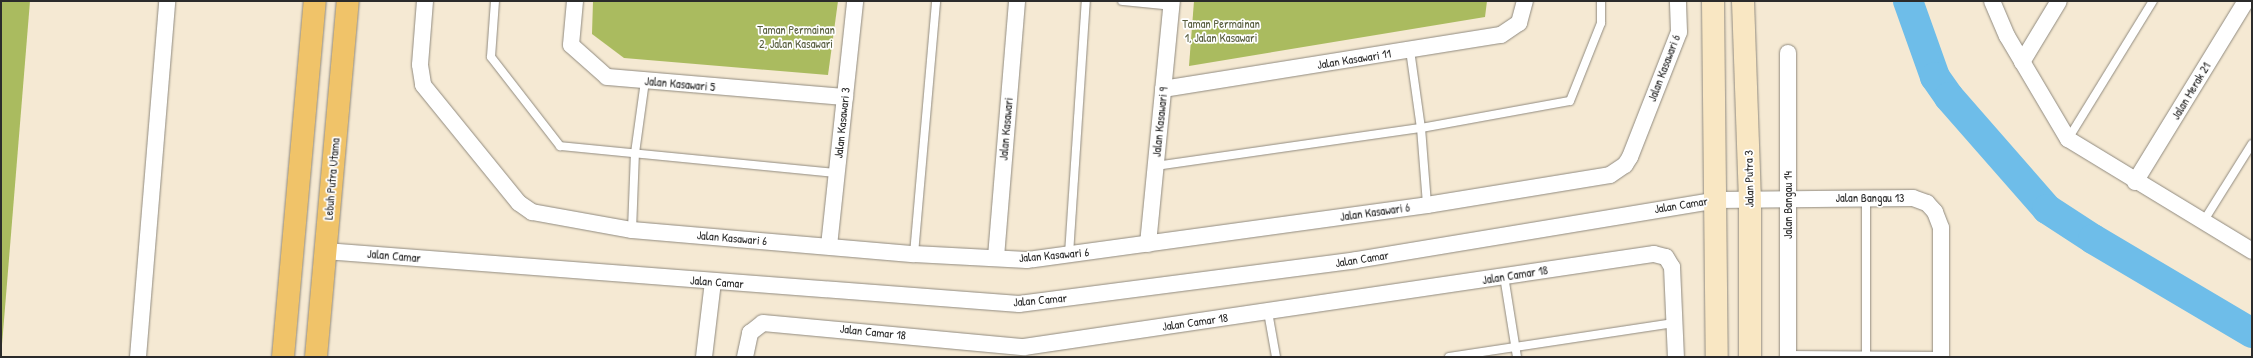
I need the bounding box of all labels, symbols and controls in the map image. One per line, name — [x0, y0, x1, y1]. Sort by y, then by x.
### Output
park label: Taman Permainan 1, Jalan Kasawari — [1182, 17, 1260, 45]
park label: Taman Permainan 2, Jalan Kasawari — [757, 23, 835, 51]
street label: Jalan Kasawari 6 — [1645, 32, 1683, 104]
street label: Jalan Kasawari 11 — [1316, 46, 1392, 72]
street label: Jalan Merak 21 — [2168, 60, 2214, 122]
street label: Jalan Kasawari 5 — [644, 74, 716, 94]
street label: Jalan Kasawari 9 — [1149, 86, 1171, 158]
street label: Jalan Kasawari 3 — [831, 87, 853, 159]
street label: Jalan Kasawari — [996, 97, 1016, 161]
street label: Lebuh Putra Utama — [321, 138, 343, 220]
street label: Jalan Putra 3 — [1741, 150, 1757, 208]
street label: Jalan Bangau 14 — [1781, 171, 1795, 239]
street label: Jalan Bangau 13 — [1836, 191, 1904, 205]
street label: Jalan Camar — [1653, 194, 1709, 216]
street label: Jalan Kasawari 6 — [1339, 200, 1411, 224]
street label: Jalan Kasawari 6 — [696, 228, 768, 248]
street label: Jalan Kasawari 6 — [1018, 245, 1090, 265]
street label: Jalan Camar — [366, 246, 422, 266]
street label: Jalan Camar — [1334, 248, 1390, 270]
street label: Jalan Camar 18 — [1481, 263, 1549, 287]
street label: Jalan Camar — [690, 273, 744, 291]
street label: Jalan Camar — [1012, 290, 1068, 310]
street label: Jalan Camar 18 — [1161, 310, 1229, 334]
street label: Jalan Camar 18 — [839, 321, 907, 343]

